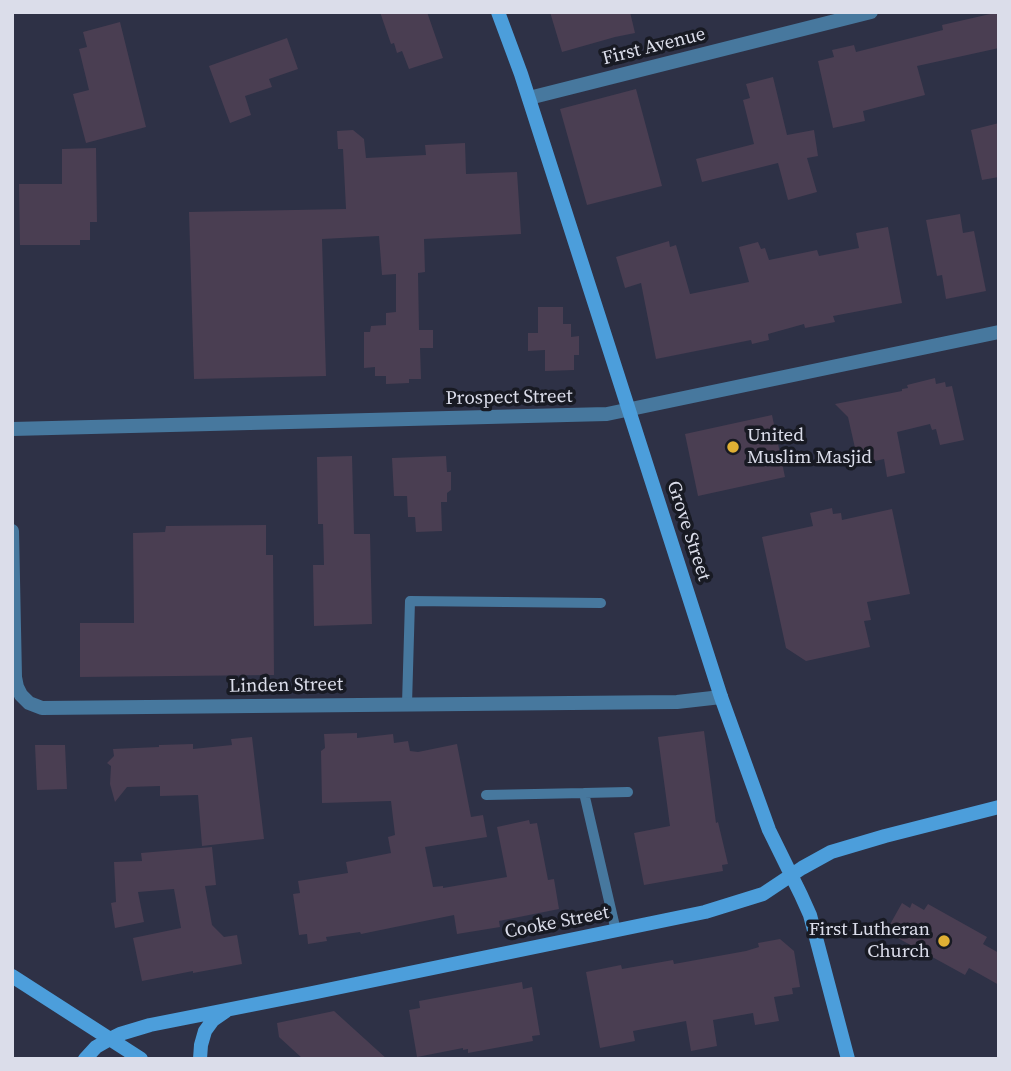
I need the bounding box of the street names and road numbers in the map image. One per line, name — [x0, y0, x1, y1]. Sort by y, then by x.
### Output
street label: First Avenue — [600, 23, 708, 71]
street label: Prospect Street — [445, 385, 573, 411]
street label: Grove Street — [661, 478, 715, 584]
street label: Linden Street — [229, 674, 343, 698]
street label: Cooke Street — [503, 902, 611, 944]

